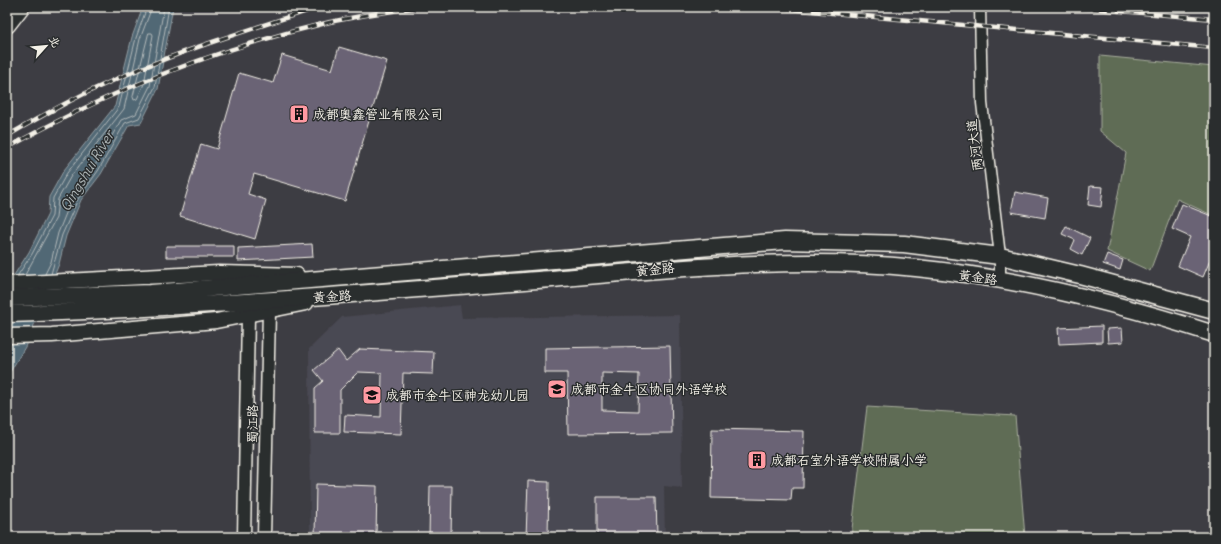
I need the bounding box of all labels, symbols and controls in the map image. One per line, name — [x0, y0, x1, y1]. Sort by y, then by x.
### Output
north arrow — [26, 26, 66, 66]
text: 北 — [46, 33, 64, 50]
building icon: 成都奥鑫管业有限公司 — [288, 103, 310, 125]
place label: 成都奥鑫管业有限公司 — [313, 106, 443, 123]
street label: 两河大道 — [963, 118, 986, 172]
water label: Qingshui River — [56, 126, 119, 215]
street label: 黄金路 — [635, 259, 675, 280]
street label: 黄金路 — [957, 266, 998, 289]
street label: 黄金路 — [312, 287, 352, 306]
school or university icon: 成都市金牛区协同外语学校 — [546, 378, 568, 400]
place label: 成都市金牛区协同外语学校 — [571, 381, 727, 398]
school or university icon: 成都市金牛区神龙幼儿园 — [361, 384, 383, 406]
place label: 成都市金牛区神龙幼儿园 — [386, 387, 529, 404]
street label: 蜀江路 — [244, 404, 261, 444]
building icon: 成都石室外语学校附属小学 — [746, 449, 768, 471]
place label: 成都石室外语学校附属小学 — [771, 452, 927, 469]

